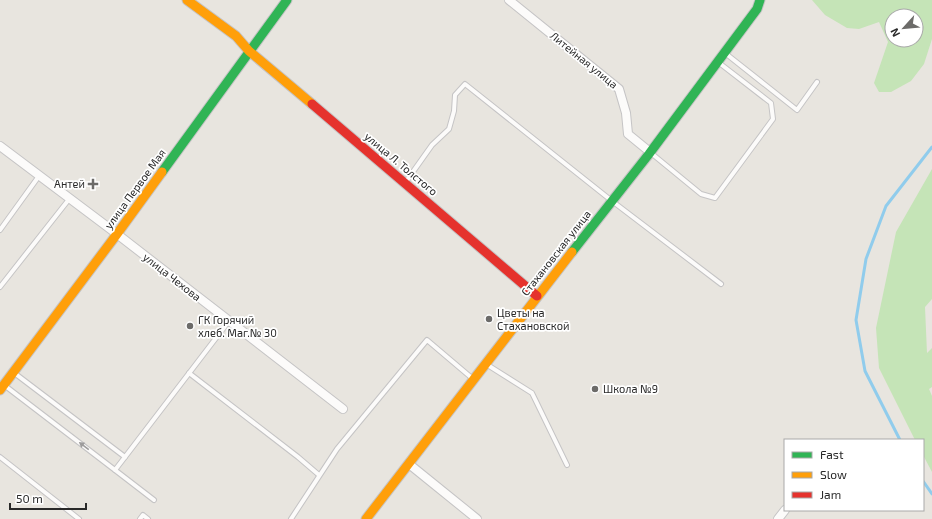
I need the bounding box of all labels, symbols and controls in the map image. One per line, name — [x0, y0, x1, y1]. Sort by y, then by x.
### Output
north arrow — [884, 8, 924, 48]
text: N — [887, 26, 902, 39]
street label: Литейная улица — [547, 28, 621, 92]
street label: улица Л. Толстого — [362, 129, 440, 199]
street label: улица Первое Мая — [101, 146, 169, 232]
place label: Антей — [54, 177, 85, 190]
marker: Антей — [88, 179, 98, 189]
street label: Стахановская улица — [518, 207, 594, 299]
street label: улица Чехова — [140, 250, 204, 304]
place label: Цветы на Стахановской — [497, 306, 569, 332]
place label: ГК Горячий хлеб. Маг.№ 30 — [198, 313, 277, 339]
marker: Цветы на Стахановской — [484, 314, 494, 324]
marker: ГК Горячий хлеб. Маг.№ 30 — [185, 321, 195, 331]
place label: Школа №9 — [603, 382, 658, 395]
marker: Школа №9 — [590, 384, 600, 394]
legend — [784, 439, 924, 511]
one-way arrow — [78, 442, 89, 450]
text: Fast — [820, 447, 844, 461]
text: Slow — [820, 467, 847, 481]
scale bar — [10, 485, 86, 511]
text: Jam — [820, 487, 841, 501]
text: 50 m — [16, 491, 43, 505]

